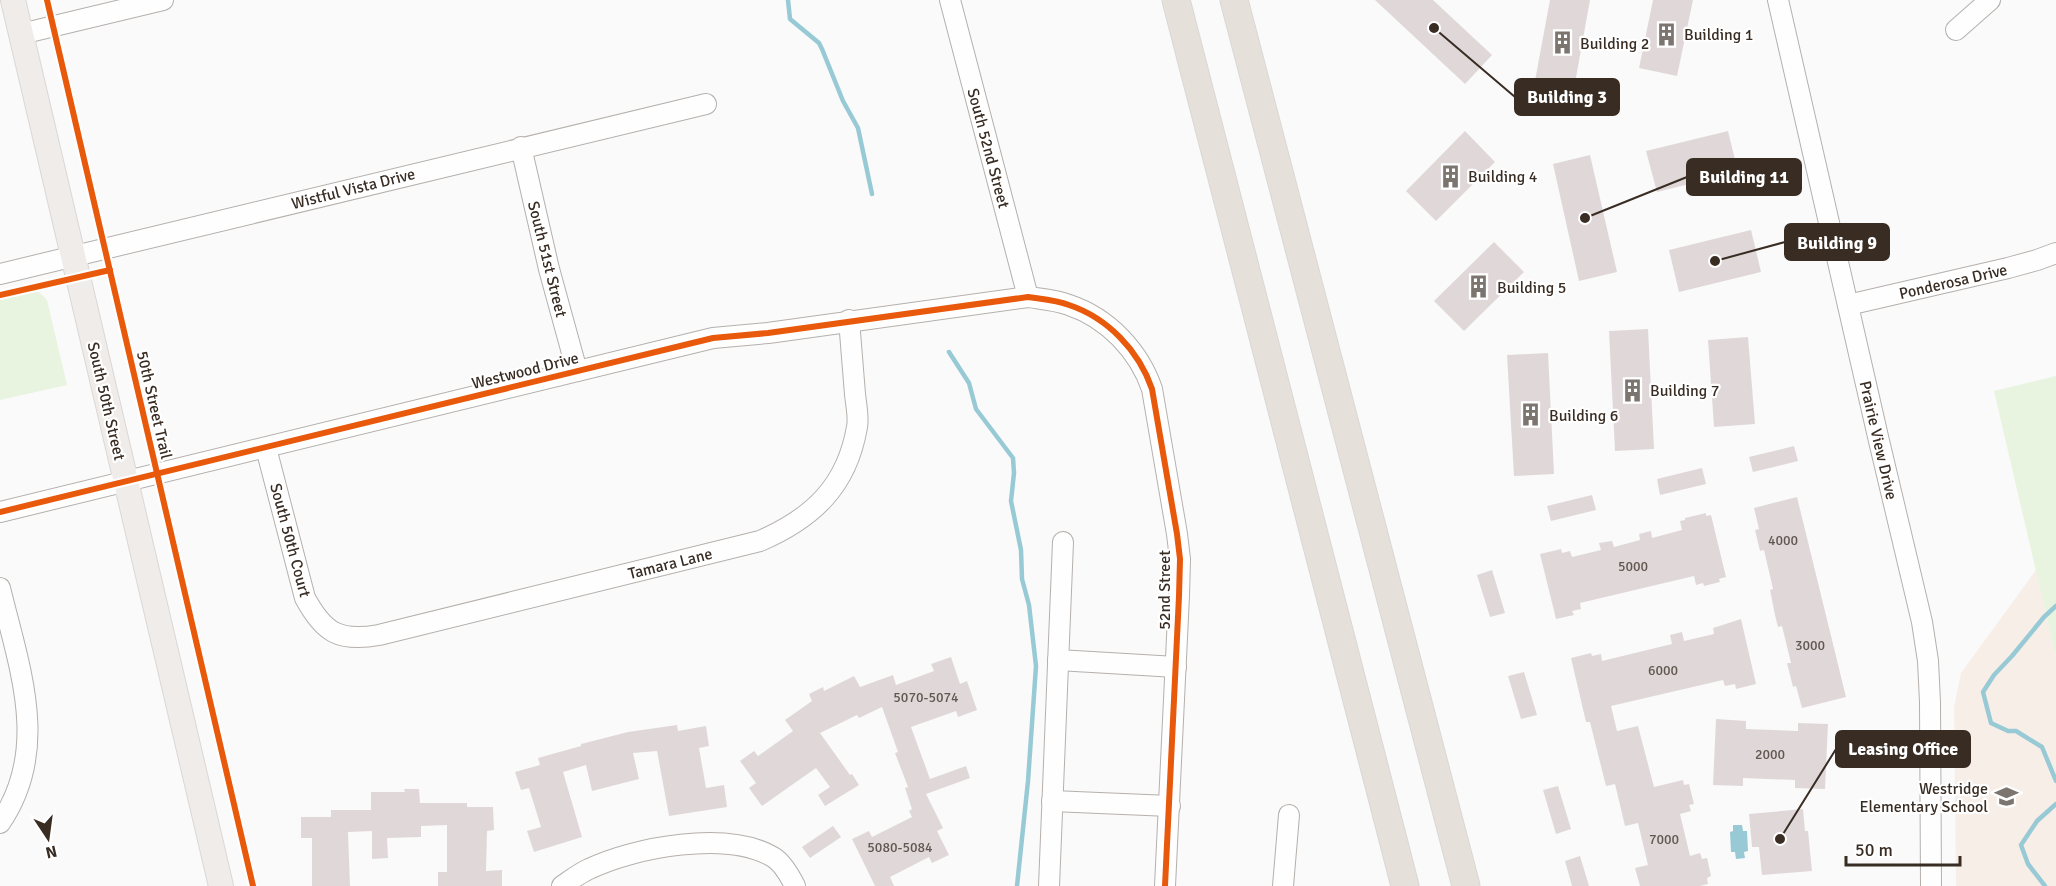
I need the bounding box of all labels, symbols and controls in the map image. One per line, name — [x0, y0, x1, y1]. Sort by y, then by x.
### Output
building icon: Building 1 — [1653, 21, 1679, 47]
place label: Building 1 — [1684, 25, 1753, 45]
building icon: Building 2 — [1549, 30, 1575, 56]
place label: Building 2 — [1580, 34, 1649, 54]
callout: Building 3 — [1515, 79, 1619, 115]
street label: South 52nd Street — [962, 86, 1014, 211]
text: Building 3 — [1527, 86, 1607, 108]
callout: Building 11 — [1687, 159, 1801, 195]
building icon: Building 4 — [1437, 163, 1463, 189]
street label: Wistful Vista Drive — [289, 164, 417, 214]
text: Building 11 — [1699, 166, 1789, 188]
place label: Building 4 — [1468, 167, 1538, 187]
street label: South 51st Street — [523, 199, 571, 320]
callout: Building 9 — [1785, 224, 1889, 260]
text: Building 9 — [1797, 232, 1877, 254]
street label: Ponderosa Drive — [1897, 260, 2009, 304]
building icon: Building 5 — [1466, 274, 1492, 300]
place label: Building 5 — [1497, 278, 1566, 298]
street label: South 50th Street — [83, 340, 129, 463]
street label: Westwood Drive — [470, 348, 581, 394]
street label: 50th Street Trail — [132, 349, 176, 462]
building icon: Building 7 — [1619, 377, 1645, 403]
street label: Prairie View Drive — [1855, 379, 1901, 502]
place label: Building 7 — [1650, 381, 1719, 401]
building icon: Building 6 — [1518, 402, 1544, 428]
place label: Building 6 — [1549, 406, 1618, 426]
street label: South 50th Court — [265, 481, 315, 600]
house number: 4000 — [1768, 532, 1798, 549]
street label: Tamara Lane — [626, 544, 714, 584]
street label: 52nd Street — [1155, 550, 1175, 630]
house number: 5000 — [1618, 558, 1648, 575]
house number: 3000 — [1795, 637, 1825, 654]
house number: 6000 — [1648, 662, 1678, 679]
house number: 5070-5074 — [893, 689, 959, 706]
callout: Leasing Office — [1836, 731, 1970, 767]
text: Leasing Office — [1848, 738, 1958, 760]
house number: 2000 — [1755, 746, 1785, 763]
place label: Westridge Elementary School — [1859, 779, 1988, 817]
school or university icon: Westridge Elementary School — [1993, 784, 2019, 810]
north arrow — [18, 808, 78, 868]
scale bar — [1846, 829, 1960, 867]
house number: 7000 — [1649, 831, 1679, 848]
house number: 5080-5084 — [867, 839, 933, 856]
text: 50 m — [1855, 839, 1893, 861]
text: N — [43, 841, 59, 863]

